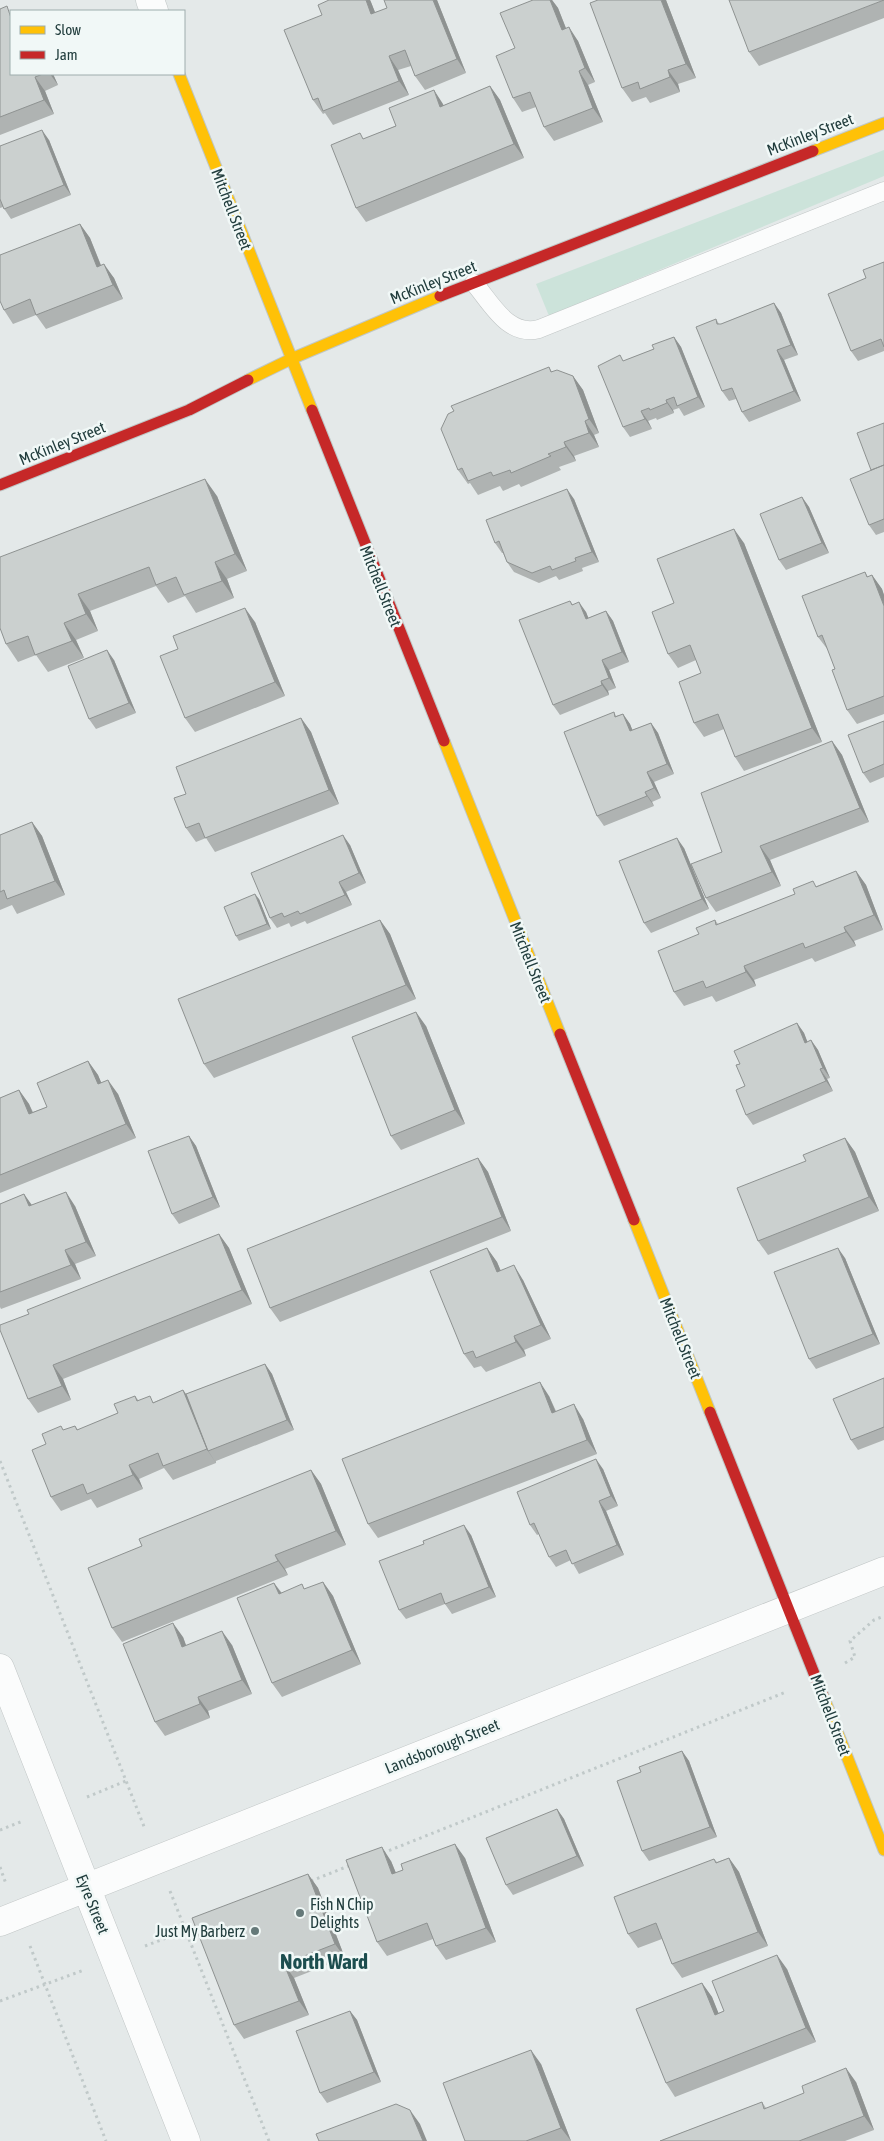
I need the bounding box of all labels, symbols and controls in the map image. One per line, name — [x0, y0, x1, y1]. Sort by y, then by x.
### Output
legend — [10, 10, 185, 75]
text: Slow — [55, 21, 81, 38]
text: Jam — [55, 46, 78, 63]
street label: McKinley Street — [764, 109, 856, 160]
street label: Mitchell Street — [208, 166, 256, 253]
street label: McKinley Street — [387, 256, 479, 308]
street label: McKinley Street — [16, 417, 108, 469]
street label: Mitchell Street — [357, 543, 406, 629]
street label: Mitchell Street — [507, 919, 556, 1005]
street label: Mitchell Street — [657, 1295, 706, 1381]
street label: Mitchell Street — [807, 1672, 855, 1759]
street label: Landsborough Street — [382, 1715, 502, 1778]
street label: Eyre Street — [72, 1872, 113, 1937]
place label: Fish N Chip Delights — [310, 1895, 374, 1932]
marker: Fish N Chip Delights — [294, 1907, 306, 1919]
place label: Just My Barberz — [155, 1922, 245, 1941]
marker: Just My Barberz — [249, 1925, 261, 1937]
district label: North Ward — [280, 1949, 368, 1973]

